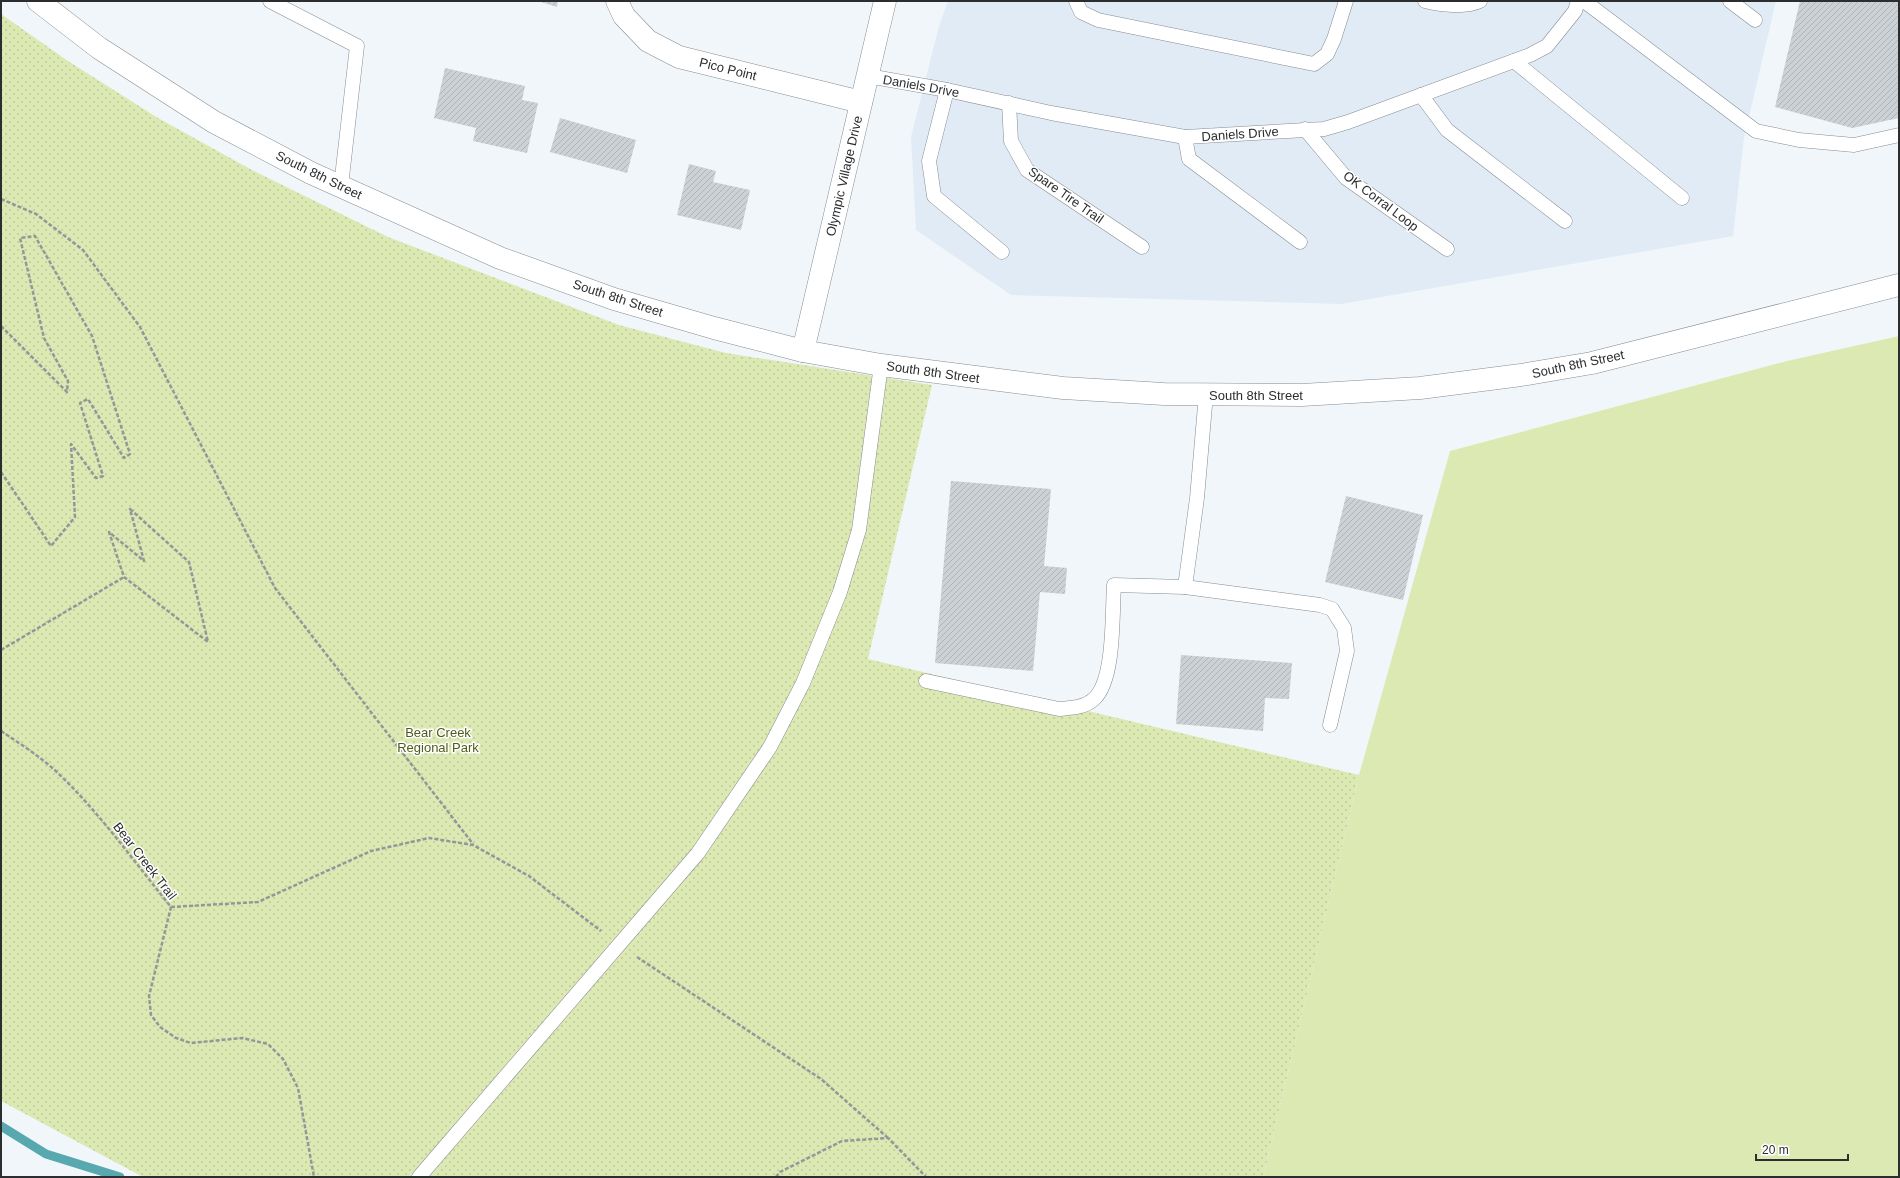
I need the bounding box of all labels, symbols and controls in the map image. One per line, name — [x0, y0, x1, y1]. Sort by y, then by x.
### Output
street label: Pico Point — [698, 55, 759, 83]
street label: Daniels Drive — [882, 72, 960, 100]
street label: Olympic Village Drive — [823, 114, 865, 238]
street label: Daniels Drive — [1201, 124, 1279, 144]
street label: South 8th Street — [273, 148, 365, 203]
street label: Spare Tire Trail — [1026, 164, 1106, 226]
street label: OK Corral Loop — [1340, 168, 1422, 234]
street label: South 8th Street — [571, 276, 665, 320]
street label: South 8th Street — [1530, 347, 1626, 381]
street label: South 8th Street — [885, 358, 981, 386]
street label: South 8th Street — [1209, 388, 1303, 403]
park label: Bear Creek Regional Park — [397, 725, 479, 755]
street label: Bear Creek Trail — [110, 819, 180, 903]
scale bar — [1756, 1136, 1848, 1162]
text: 20 m — [1762, 1143, 1789, 1157]

